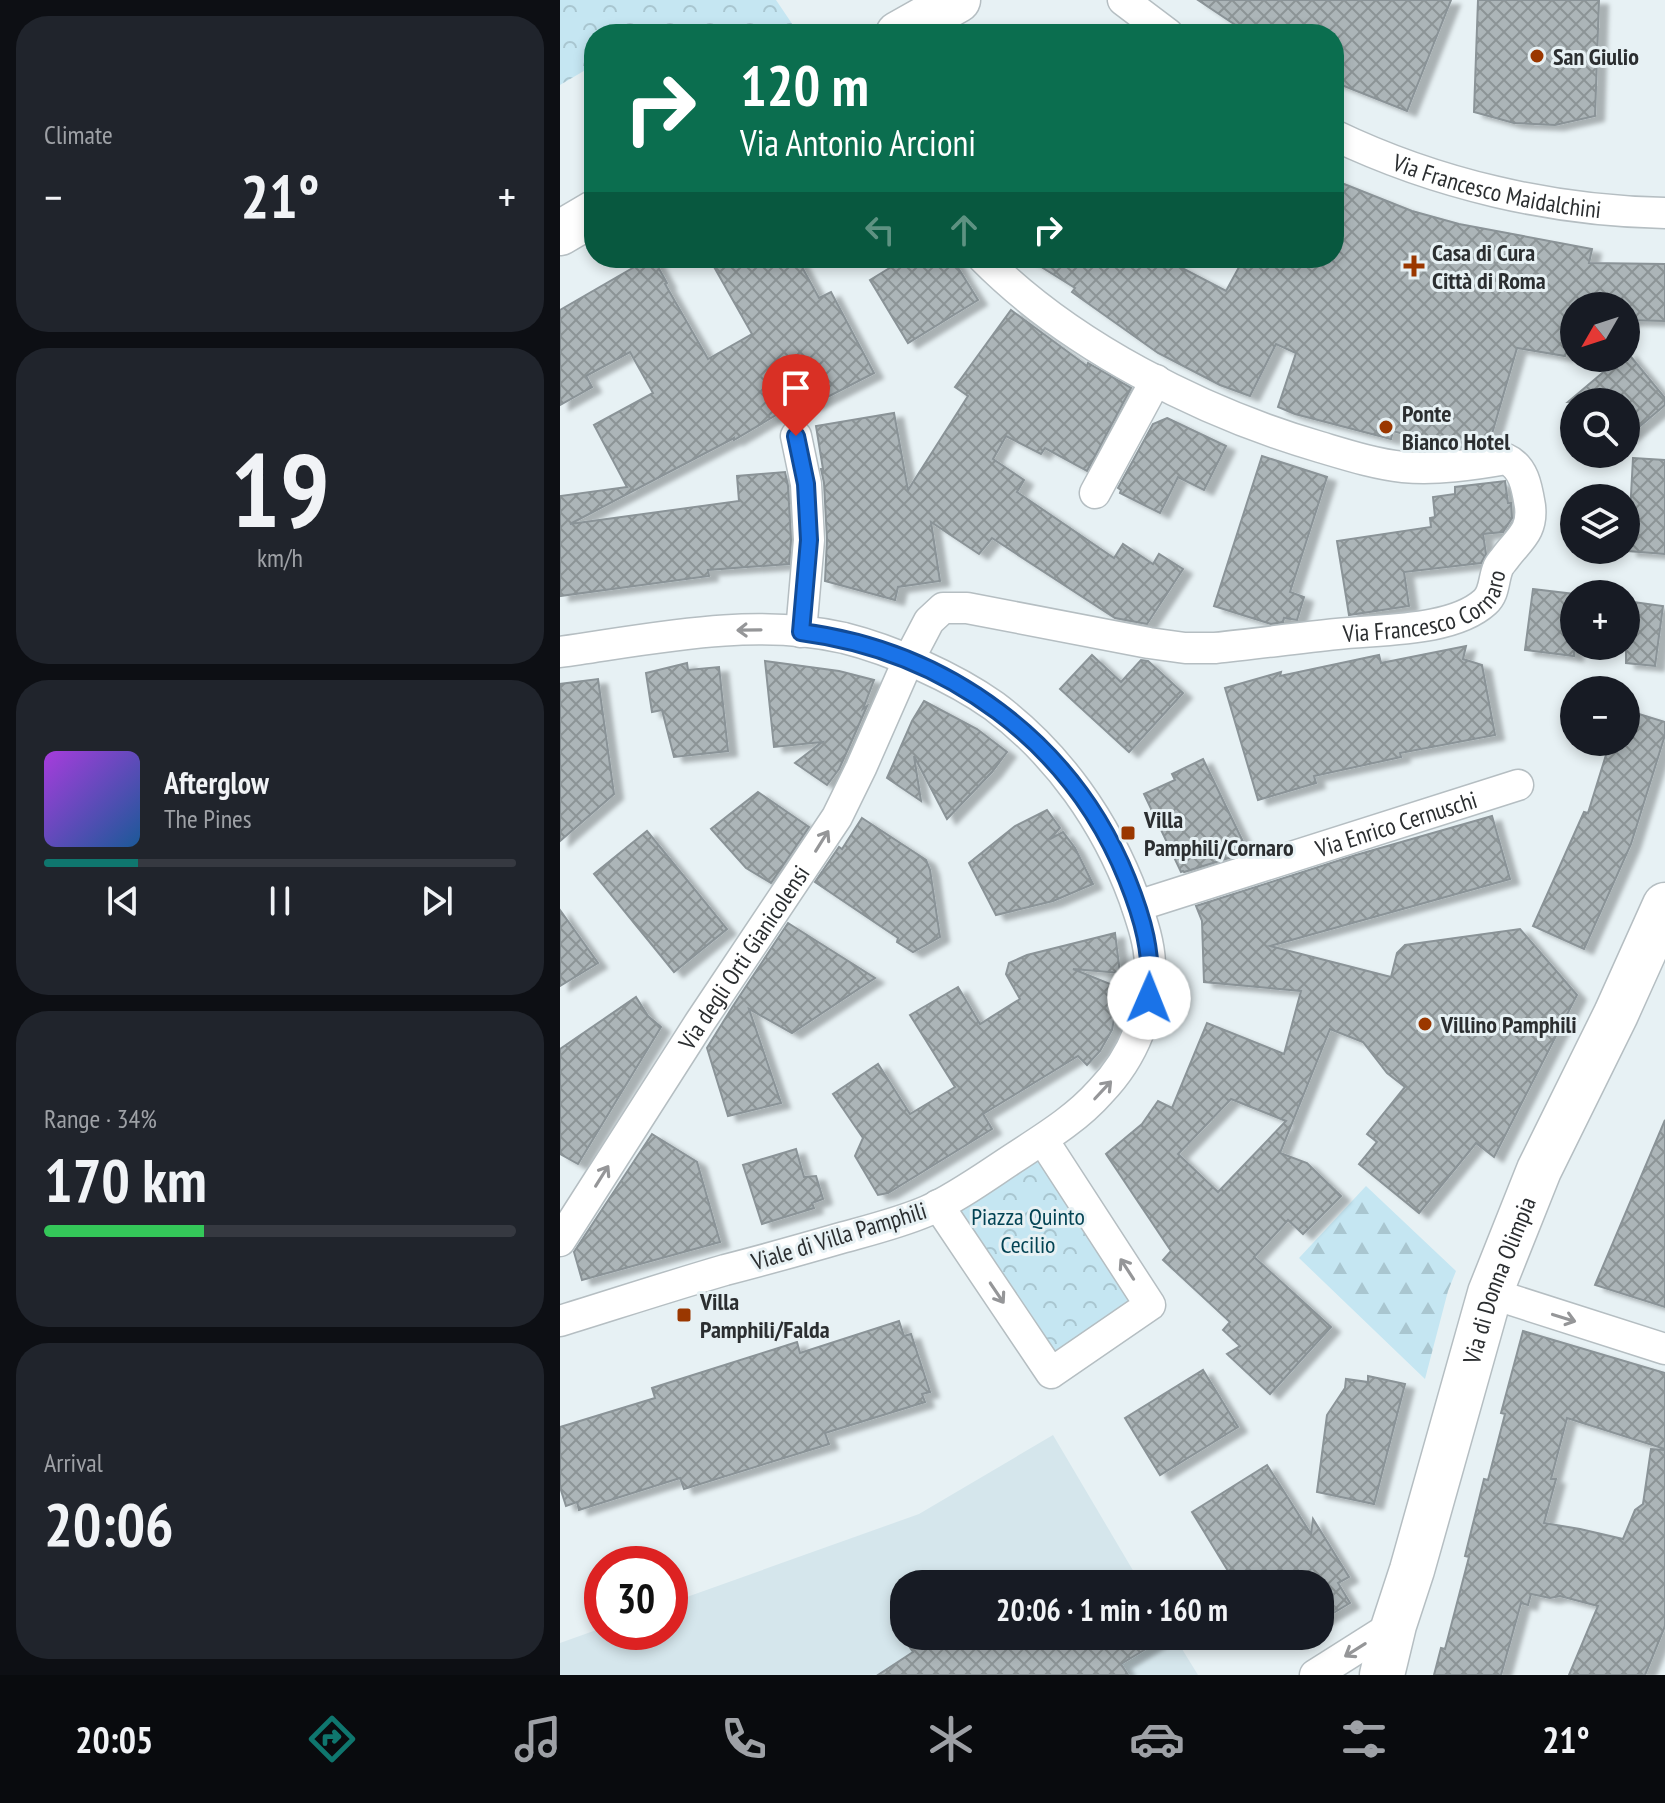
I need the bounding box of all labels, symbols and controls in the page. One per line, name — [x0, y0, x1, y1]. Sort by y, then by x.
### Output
place label: San Giulio — [1553, 41, 1639, 72]
marker: San Giulio — [1528, 47, 1546, 65]
text: 120 m — [740, 49, 869, 121]
icon: right — [608, 56, 712, 160]
text: Climate — [44, 118, 113, 151]
text: Via Antonio Arcioni — [740, 119, 976, 166]
street label: Via Francesco Maidalchini — [1388, 146, 1603, 225]
text: 21° — [240, 157, 320, 235]
text: − — [44, 168, 62, 225]
text: + — [498, 168, 516, 225]
icon: left — [858, 208, 902, 252]
icon: ahead — [942, 208, 986, 252]
icon: right — [1026, 208, 1070, 252]
place label: Casa di Cura Città di Roma — [1432, 237, 1546, 296]
marker: Casa di Cura Città di Roma — [1403, 255, 1425, 277]
north arrow — [1560, 292, 1640, 372]
map controls — [1560, 292, 1640, 756]
pin — [762, 354, 830, 436]
icon: arrive — [774, 366, 818, 410]
button: search — [1560, 388, 1640, 468]
place label: Ponte Bianco Hotel — [1402, 398, 1510, 457]
marker: Ponte Bianco Hotel — [1377, 418, 1395, 436]
text: 19 — [230, 421, 330, 556]
button: layers — [1560, 484, 1640, 564]
text: km/h — [257, 541, 303, 574]
street label: Via Francesco Cornaro — [1341, 567, 1512, 649]
button: + — [1560, 580, 1640, 660]
one-way arrow — [736, 622, 763, 638]
button: − — [1560, 676, 1640, 756]
text: Afterglow — [164, 763, 269, 802]
street label: Via Enrico Cernuschi — [1311, 784, 1481, 864]
text: The Pines — [164, 802, 252, 835]
place label: Villa Pamphili/Cornaro — [1143, 804, 1294, 863]
marker: Villa Pamphili/Cornaro — [1119, 824, 1137, 842]
one-way arrow — [813, 831, 830, 853]
street label: Via degli Orti Gianicolensi — [671, 859, 816, 1056]
icon: previous — [101, 879, 145, 923]
icon: pause — [258, 879, 302, 923]
icon: next — [415, 879, 459, 923]
position arrow — [1107, 956, 1191, 1040]
place label: Villino Pamphili — [1440, 1009, 1577, 1040]
marker: Villino Pamphili — [1416, 1015, 1434, 1033]
one-way arrow — [1093, 1080, 1111, 1100]
text: Range · 34% — [44, 1102, 157, 1135]
text: 170 km — [44, 1141, 207, 1219]
one-way arrow — [593, 1165, 610, 1187]
street label: Via di Donna Olimpia — [1455, 1192, 1542, 1368]
street label: Viale di Villa Pamphili — [747, 1195, 930, 1278]
park label: Piazza Quinto Cecilio — [971, 1201, 1085, 1260]
one-way arrow — [1118, 1258, 1134, 1281]
one-way arrow — [989, 1281, 1005, 1304]
place label: Villa Pamphili/Falda — [699, 1286, 830, 1345]
marker: Villa Pamphili/Falda — [675, 1306, 693, 1324]
one-way arrow — [1552, 1311, 1577, 1326]
text: Arrival — [44, 1446, 103, 1479]
text: 20:06 — [44, 1485, 174, 1563]
speed limit sign: 30 — [584, 1546, 688, 1650]
text: 20:06 · 1 min · 160 m — [996, 1590, 1228, 1629]
one-way arrow — [1344, 1641, 1366, 1658]
icon: directions — [304, 1711, 360, 1767]
icon: music — [510, 1711, 566, 1767]
icon: phone — [716, 1711, 772, 1767]
icon: climate — [923, 1711, 979, 1767]
icon: car — [1129, 1711, 1185, 1767]
icon: filters — [1336, 1711, 1392, 1767]
text: 20:05 — [75, 1716, 153, 1763]
text: 21° — [1542, 1716, 1590, 1763]

